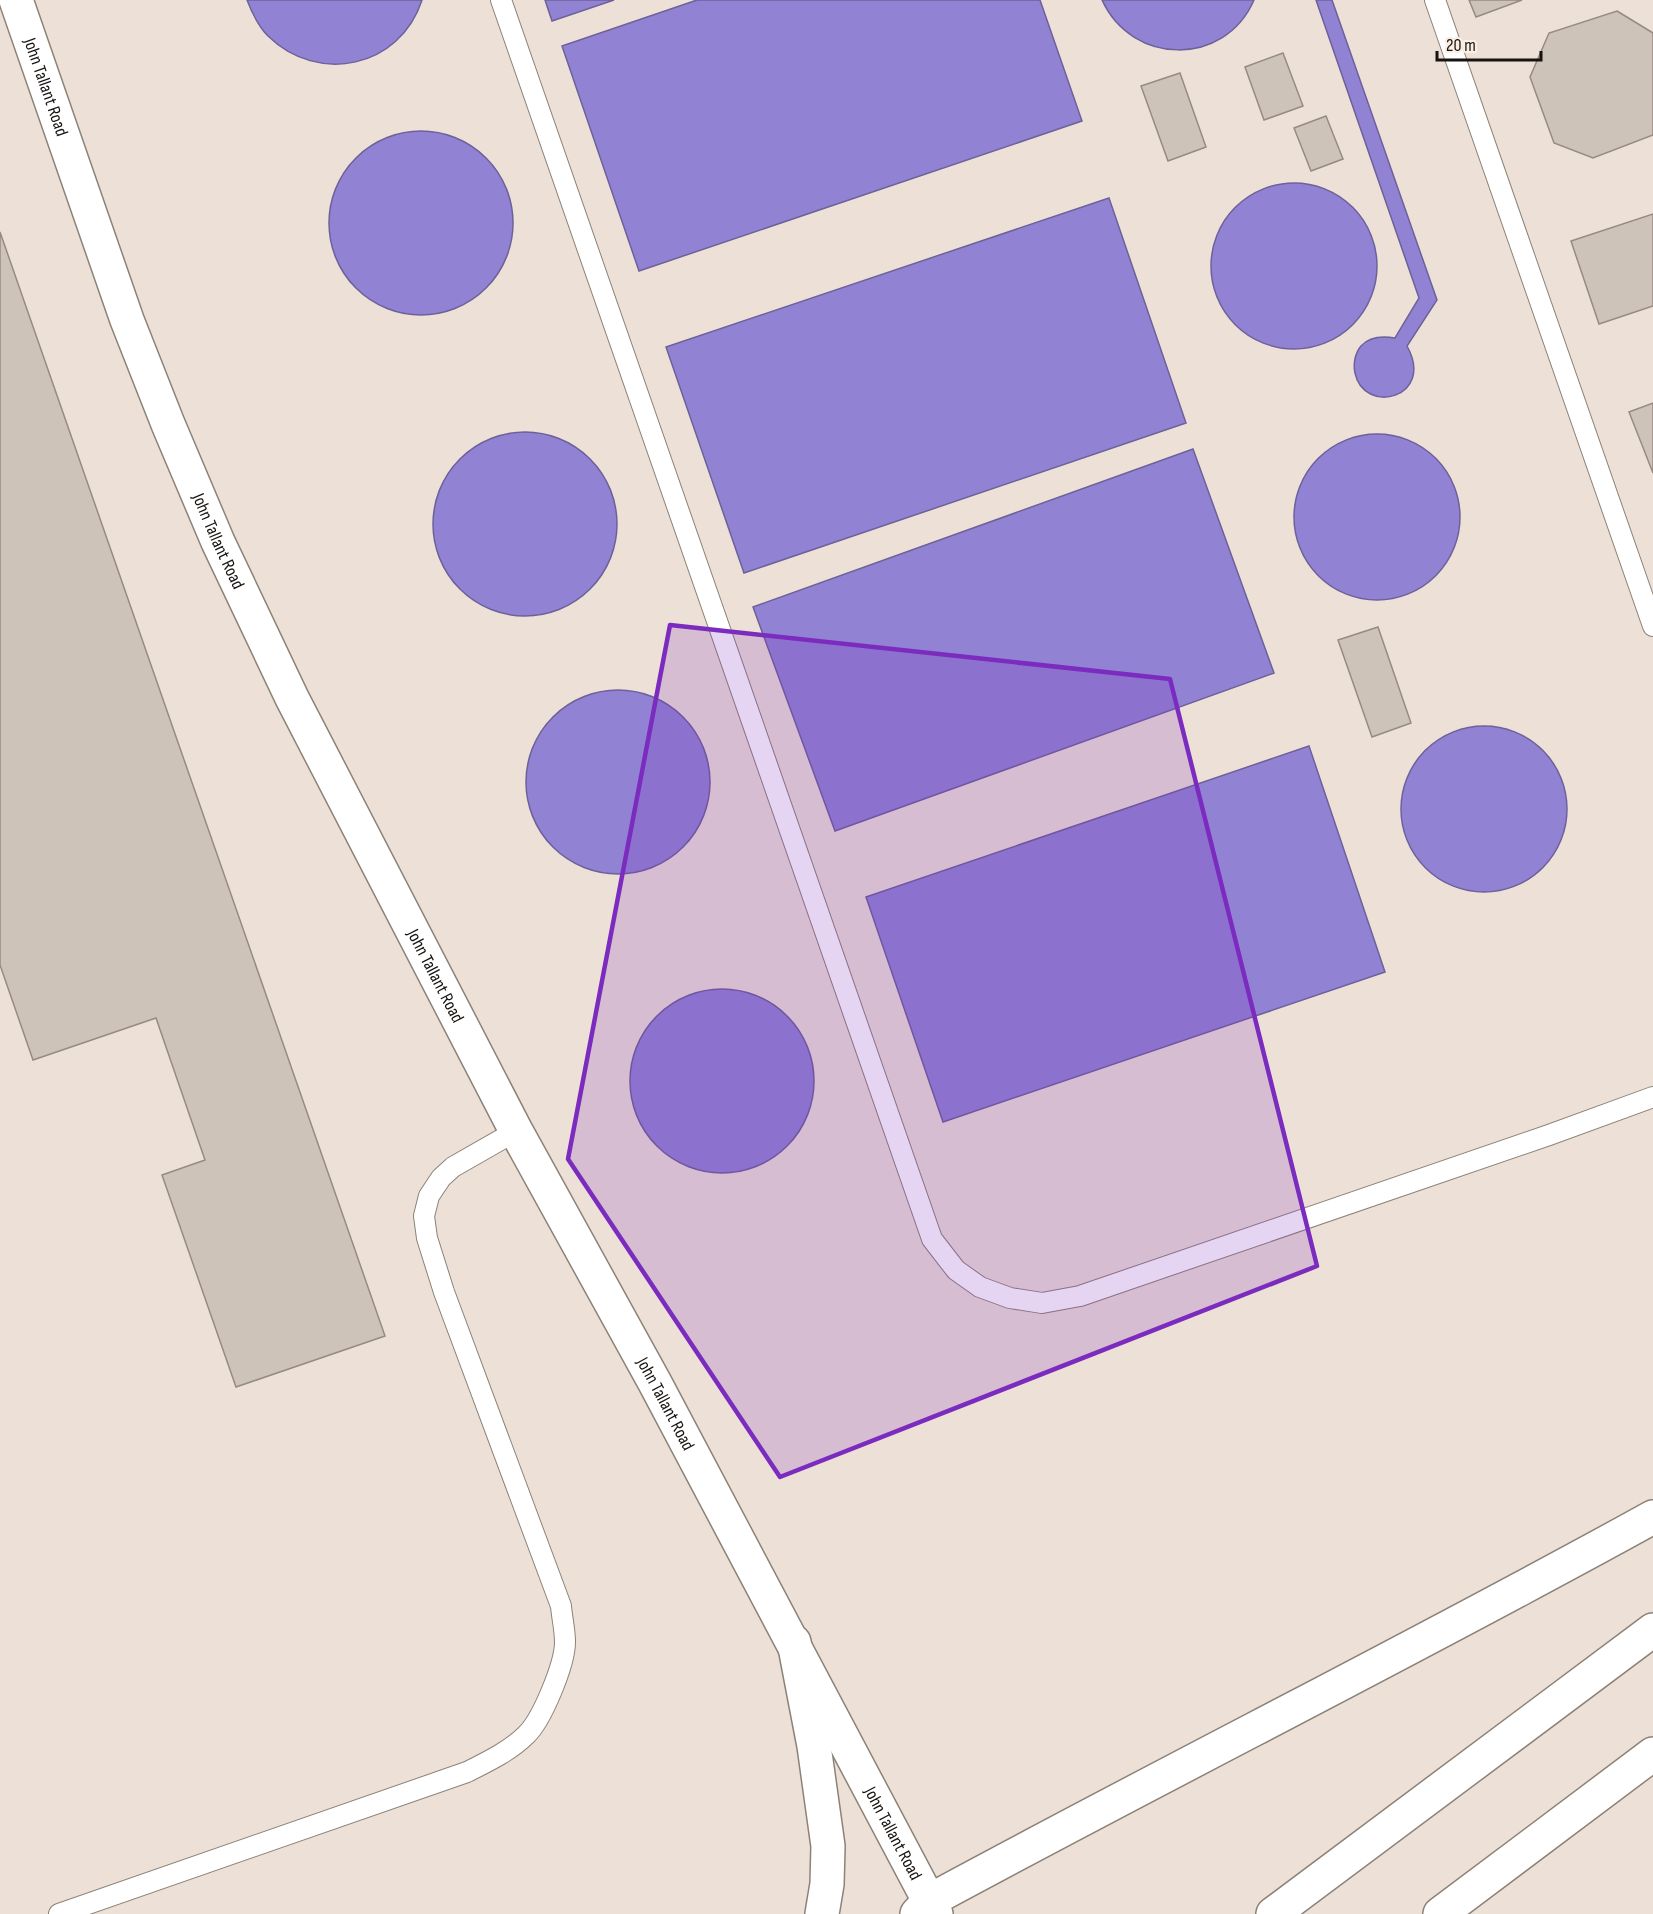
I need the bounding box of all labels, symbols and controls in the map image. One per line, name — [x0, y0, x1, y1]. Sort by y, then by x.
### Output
scale bar — [1437, 24, 1540, 62]
street label: John Tallant Road — [19, 34, 73, 139]
text: 20 m — [1446, 35, 1476, 56]
street label: John Tallant Road — [188, 489, 249, 592]
street label: John Tallant Road — [402, 925, 469, 1026]
street label: John Tallant Road — [632, 1353, 699, 1454]
street label: John Tallant Road — [860, 1782, 926, 1883]

